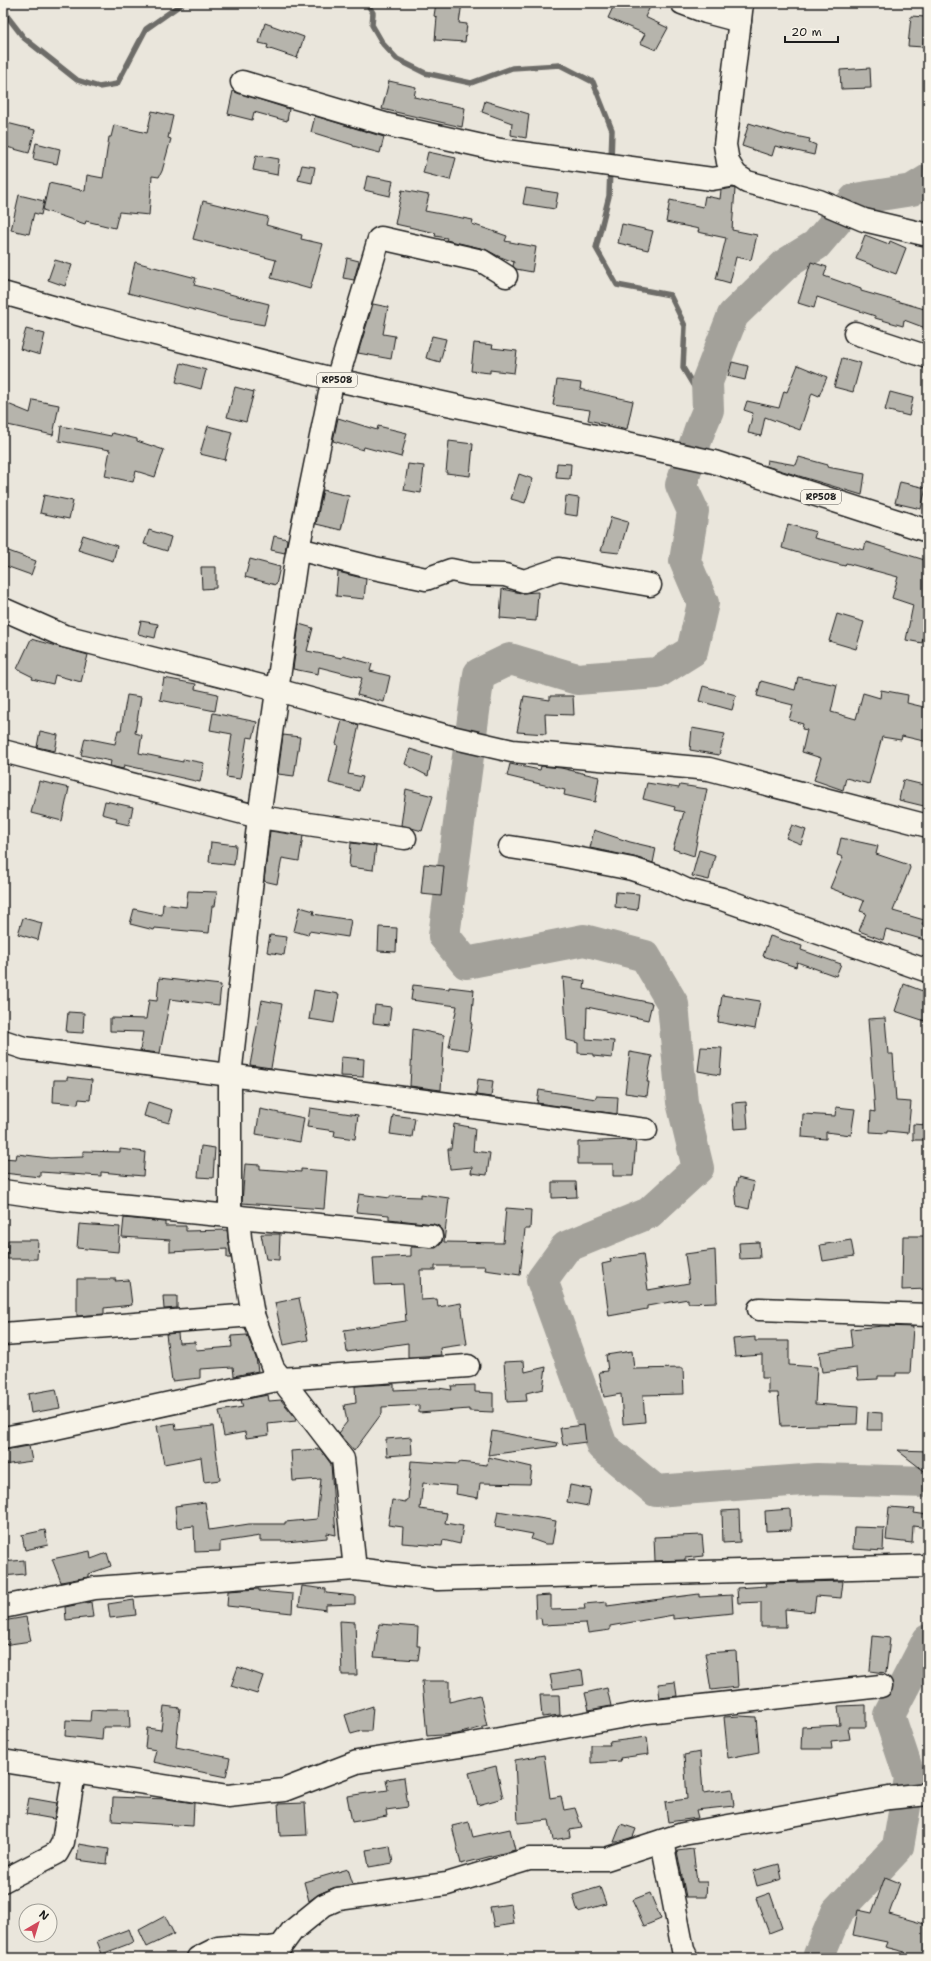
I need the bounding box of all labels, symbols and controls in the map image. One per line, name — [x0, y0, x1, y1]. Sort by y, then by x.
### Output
scale bar — [785, 18, 838, 44]
text: 20 m — [791, 24, 822, 40]
road number: RP508 — [317, 373, 357, 387]
road number: RP508 — [801, 490, 841, 504]
north arrow — [18, 1903, 58, 1943]
text: N — [36, 1907, 52, 1924]

